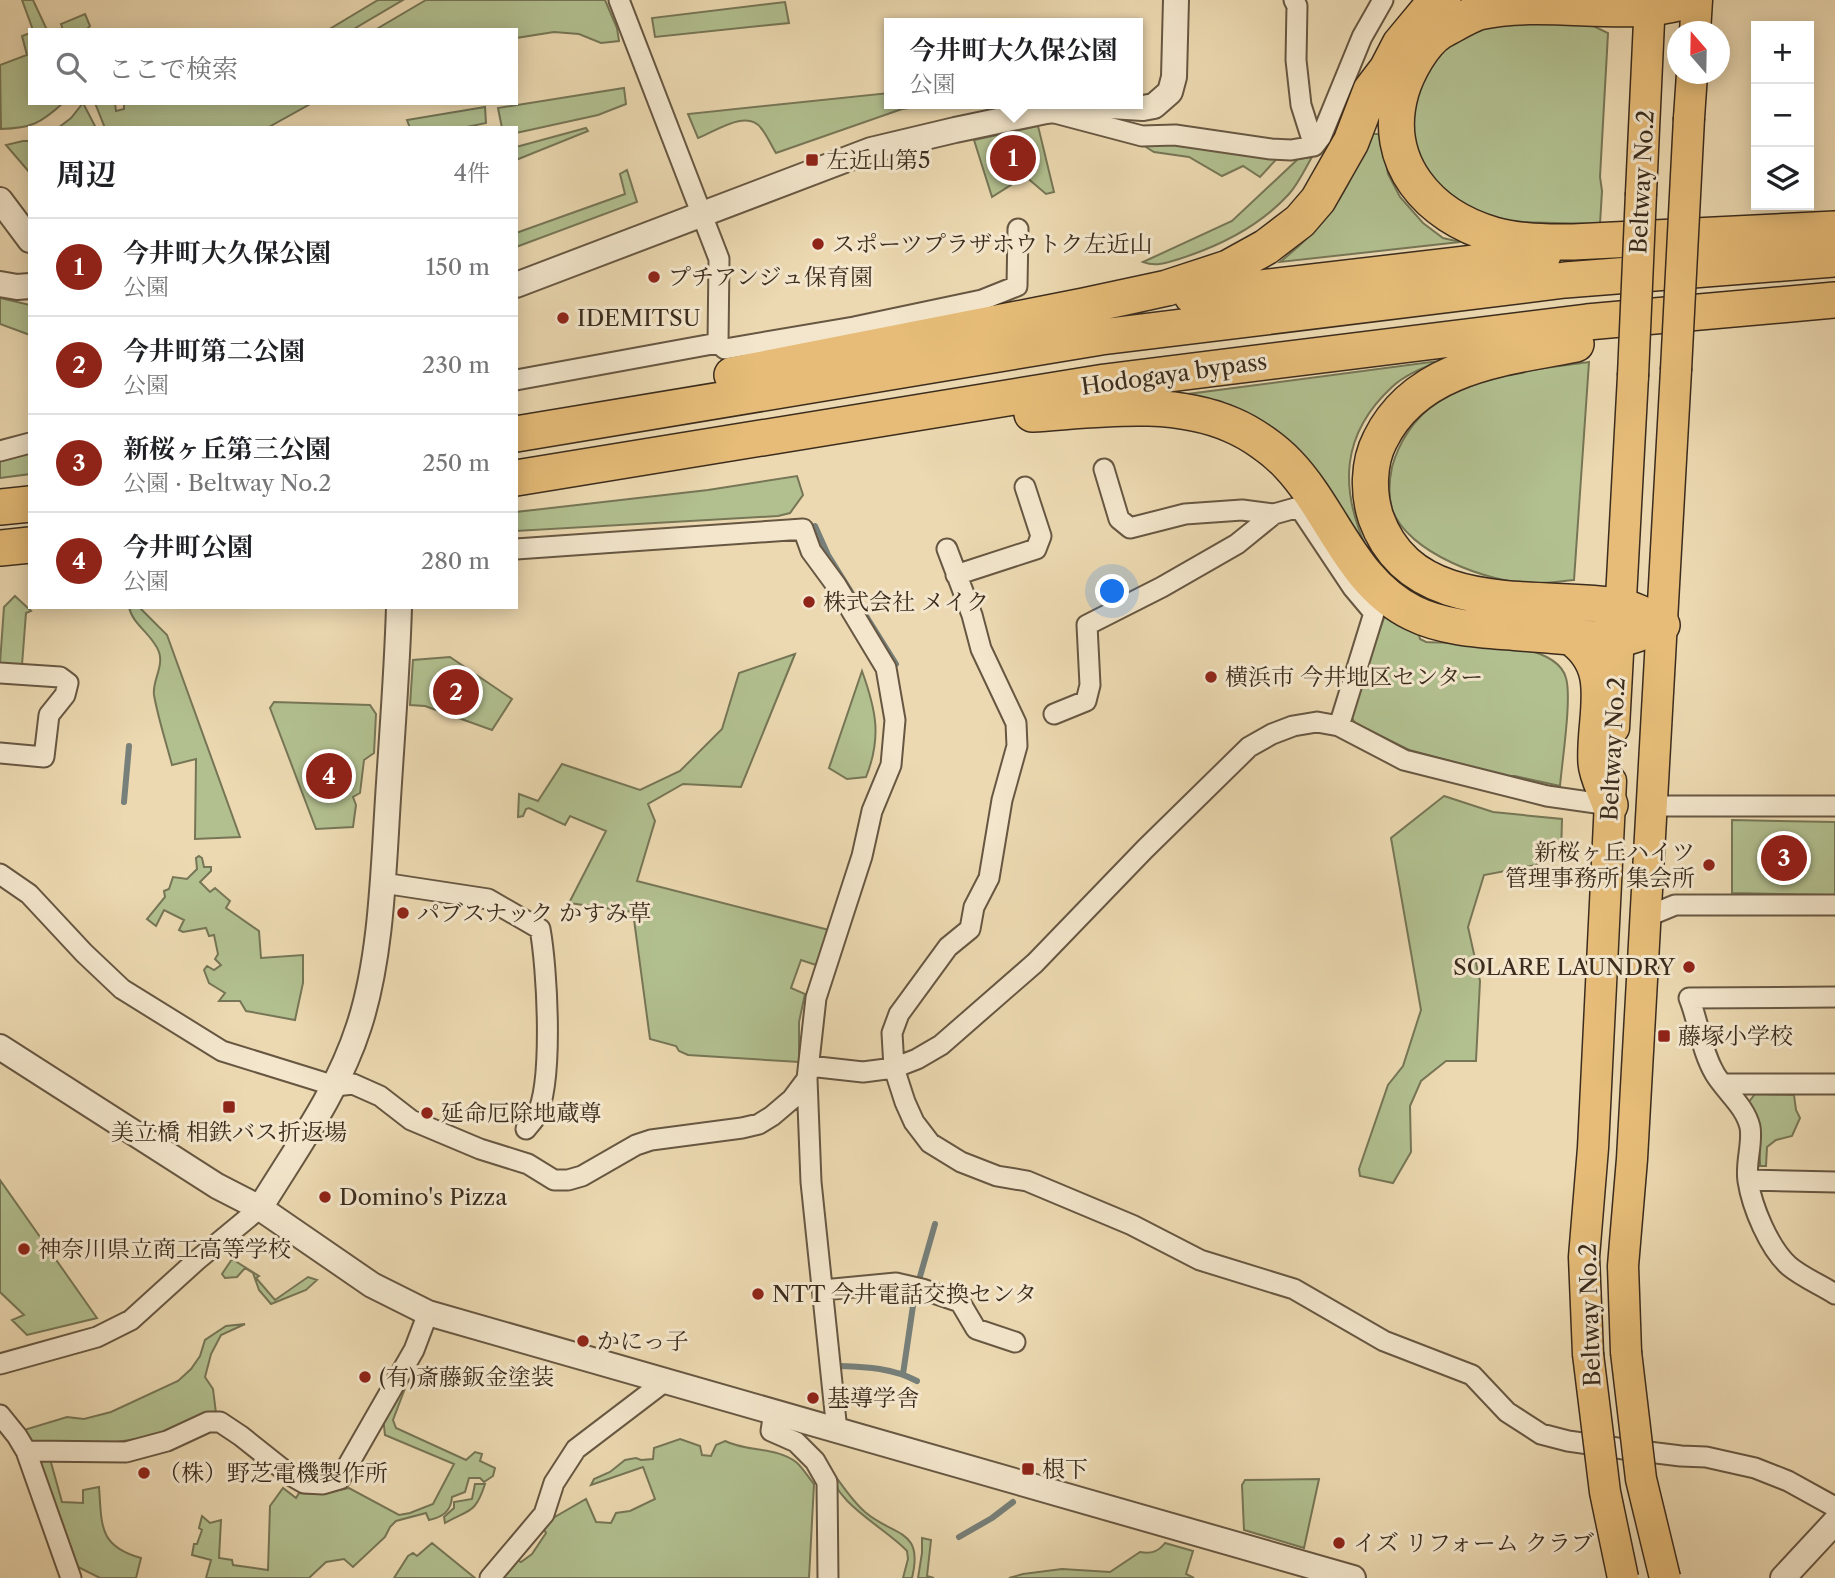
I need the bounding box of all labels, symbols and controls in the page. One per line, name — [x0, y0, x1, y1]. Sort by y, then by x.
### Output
popup — [884, 18, 1143, 109]
north arrow — [1667, 21, 1730, 84]
map controls — [1751, 21, 1814, 210]
button: + — [1751, 21, 1814, 84]
search box — [28, 28, 518, 105]
text: 今井町大久保公園 — [909, 34, 1118, 66]
icon: search — [52, 48, 90, 86]
text: ここで検索 — [108, 53, 238, 85]
text: 公園 — [909, 70, 955, 98]
button: − — [1751, 84, 1814, 147]
street label: Beltway No.2 — [1624, 109, 1660, 255]
pin: 1 — [990, 132, 1036, 184]
place label: 左近山第5 — [826, 146, 931, 174]
button: layers — [1751, 147, 1814, 210]
marker: 左近山第5 — [804, 152, 820, 168]
text: 周辺 — [56, 156, 116, 193]
text: 4件 — [454, 159, 490, 187]
place label: スポーツプラザホウトク左近山 — [832, 230, 1153, 258]
marker: スポーツプラザホウトク左近山 — [810, 236, 826, 252]
text: 今井町大久保公園 — [123, 237, 331, 269]
text: 1 — [74, 253, 84, 281]
text: 150 m — [426, 253, 490, 281]
place label: プチアンジュ保育園 — [668, 263, 873, 291]
marker: プチアンジュ保育園 — [646, 269, 662, 285]
text: 公園 — [123, 273, 169, 301]
place label: IDEMITSU — [577, 304, 701, 332]
marker: IDEMITSU — [555, 310, 571, 326]
text: 今井町第二公園 — [123, 335, 305, 367]
street label: Hodogaya bypass — [1079, 347, 1269, 401]
text: 2 — [72, 351, 86, 379]
text: 230 m — [422, 351, 490, 379]
text: 公園 — [123, 371, 169, 399]
text: 新桜ヶ丘第三公園 — [123, 433, 331, 465]
text: 3 — [73, 449, 86, 477]
text: 250 m — [422, 449, 490, 477]
text: 公園 · Beltway No.2 — [123, 469, 332, 497]
text: 今井町公園 — [123, 531, 253, 563]
text: 4 — [72, 547, 86, 575]
text: 280 m — [421, 547, 490, 575]
text: 公園 — [123, 567, 169, 595]
your location — [1095, 574, 1129, 608]
place label: 株式会社 メイク — [823, 588, 989, 616]
marker: 株式会社 メイク — [801, 594, 817, 610]
place label: 横浜市 今井地区センター — [1225, 663, 1483, 691]
pin: 2 — [433, 666, 479, 718]
marker: 横浜市 今井地区センター — [1203, 669, 1219, 685]
street label: Beltway No.2 — [1595, 676, 1631, 822]
pin: 4 — [306, 750, 352, 802]
pin: 3 — [1761, 832, 1807, 884]
place label: 新桜ヶ丘ハイツ 管理事務所 集会所 — [1505, 838, 1695, 892]
marker: 新桜ヶ丘ハイツ 管理事務所 集会所 — [1701, 857, 1717, 873]
place label: パブスナック かすみ草 — [417, 899, 651, 927]
marker: パブスナック かすみ草 — [395, 905, 411, 921]
place label: SOLARE LAUNDRY — [1453, 953, 1676, 981]
marker: SOLARE LAUNDRY — [1681, 959, 1697, 975]
place label: 藤塚小学校 — [1678, 1022, 1793, 1050]
marker: 藤塚小学校 — [1656, 1028, 1672, 1044]
marker: 美立橋 相鉄バス折返場 — [221, 1099, 237, 1115]
place label: 延命厄除地蔵尊 — [441, 1099, 602, 1127]
marker: 延命厄除地蔵尊 — [419, 1105, 435, 1121]
place label: 美立橋 相鉄バス折返場 — [111, 1118, 347, 1146]
place label: Domino's Pizza — [339, 1183, 508, 1211]
marker: Domino's Pizza — [317, 1189, 333, 1205]
place label: 神奈川県立商工高等学校 — [38, 1235, 291, 1263]
marker: 神奈川県立商工高等学校 — [16, 1241, 32, 1257]
street label: Beltway No.2 — [1573, 1243, 1607, 1387]
place label: NTT 今井電話交換センタ — [772, 1280, 1037, 1308]
marker: NTT 今井電話交換センタ — [750, 1286, 766, 1302]
place label: かにっ子 — [597, 1327, 689, 1355]
marker: かにっ子 — [575, 1333, 591, 1349]
place label: (有)斎藤鈑金塗装 — [379, 1363, 554, 1391]
marker: (有)斎藤鈑金塗装 — [357, 1369, 373, 1385]
place label: 基導学舎 — [827, 1384, 919, 1412]
marker: 基導学舎 — [805, 1390, 821, 1406]
place label: 根下 — [1042, 1455, 1088, 1483]
place label: （株）野芝電機製作所 — [158, 1459, 388, 1487]
marker: 根下 — [1020, 1461, 1036, 1477]
marker: （株）野芝電機製作所 — [136, 1465, 152, 1481]
place label: イズ リフォーム クラブ — [1353, 1529, 1594, 1557]
marker: イズ リフォーム クラブ — [1331, 1535, 1347, 1551]

